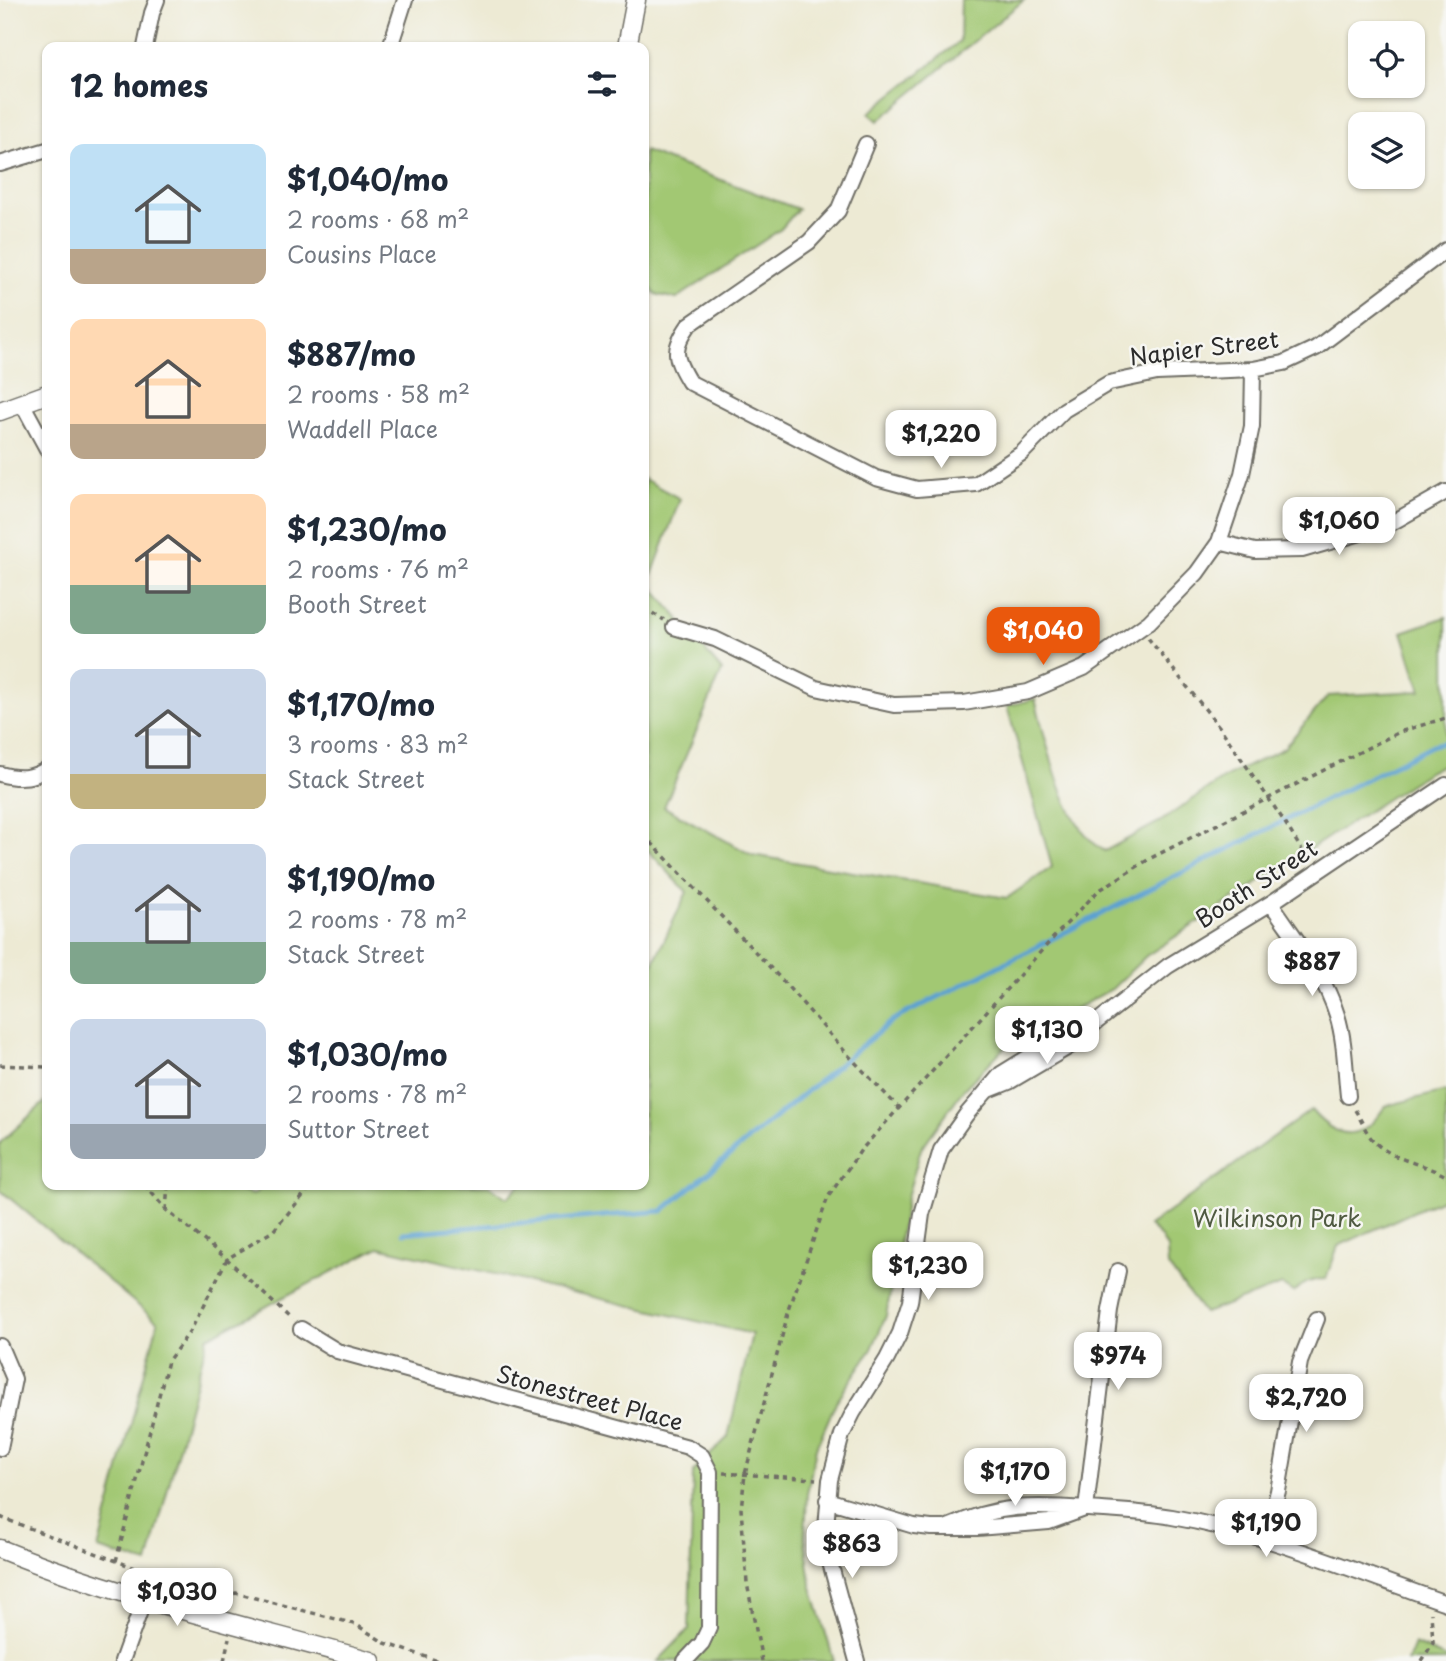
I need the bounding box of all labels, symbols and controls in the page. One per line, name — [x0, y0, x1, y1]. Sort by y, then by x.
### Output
map controls — [1348, 21, 1425, 189]
button: locate — [1348, 21, 1425, 98]
text: 12 homes — [70, 62, 208, 107]
icon: filters — [583, 65, 621, 103]
button: layers — [1348, 112, 1425, 189]
text: $1,040/mo — [287, 156, 448, 201]
icon: home — [126, 172, 210, 256]
text: 2 rooms · 68 m² — [287, 201, 469, 236]
text: Cousins Place — [287, 236, 437, 271]
street label: Napier Street — [1127, 320, 1281, 374]
text: $887/mo — [287, 331, 416, 376]
icon: home — [126, 347, 210, 431]
text: 2 rooms · 58 m² — [287, 376, 470, 411]
pin: $1,220 — [884, 410, 998, 470]
text: Waddell Place — [287, 411, 438, 446]
text: $1,220 — [901, 415, 981, 450]
pin: $1,060 — [1282, 498, 1396, 557]
text: $1,060 — [1298, 502, 1380, 537]
text: $1,230/mo — [287, 506, 447, 551]
icon: home — [126, 522, 210, 606]
text: 2 rooms · 76 m² — [287, 551, 469, 586]
text: Booth Street — [287, 586, 427, 621]
pin: $1,040 — [986, 608, 1100, 667]
text: $1,040 — [1003, 612, 1083, 647]
text: $1,170/mo — [287, 681, 435, 726]
icon: home — [126, 697, 210, 781]
text: 3 rooms · 83 m² — [287, 726, 469, 761]
text: Stack Street — [287, 761, 425, 796]
street label: Booth Street — [1188, 830, 1324, 936]
text: $1,190/mo — [287, 856, 435, 901]
icon: home — [126, 872, 210, 956]
text: 2 rooms · 78 m² — [287, 901, 467, 936]
text: Stack Street — [287, 936, 425, 971]
pin: $887 — [1271, 939, 1353, 998]
text: $887 — [1284, 943, 1340, 978]
pin: $1,130 — [990, 1006, 1104, 1066]
text: $1,130 — [1011, 1011, 1083, 1046]
text: $1,030/mo — [287, 1031, 448, 1076]
icon: home — [126, 1047, 210, 1131]
text: 2 rooms · 78 m² — [287, 1076, 467, 1111]
text: Suttor Street — [287, 1111, 429, 1146]
park label: Wilkinson Park — [1193, 1200, 1361, 1235]
pin: $1,230 — [871, 1242, 985, 1302]
text: $1,230 — [888, 1247, 968, 1282]
pin: $974 — [1077, 1332, 1159, 1392]
text: $974 — [1090, 1337, 1146, 1372]
street label: Stonestreet Place — [493, 1355, 687, 1439]
pin: $2,720 — [1249, 1374, 1363, 1434]
text: $2,720 — [1265, 1379, 1347, 1414]
pin: $1,170 — [958, 1448, 1072, 1508]
text: $1,170 — [980, 1453, 1050, 1488]
pin: $1,190 — [1209, 1500, 1323, 1559]
text: $1,190 — [1231, 1504, 1301, 1539]
pin: $863 — [811, 1520, 893, 1580]
text: $863 — [823, 1525, 881, 1560]
pin: $1,030 — [120, 1568, 234, 1628]
text: $1,030 — [137, 1573, 217, 1608]

